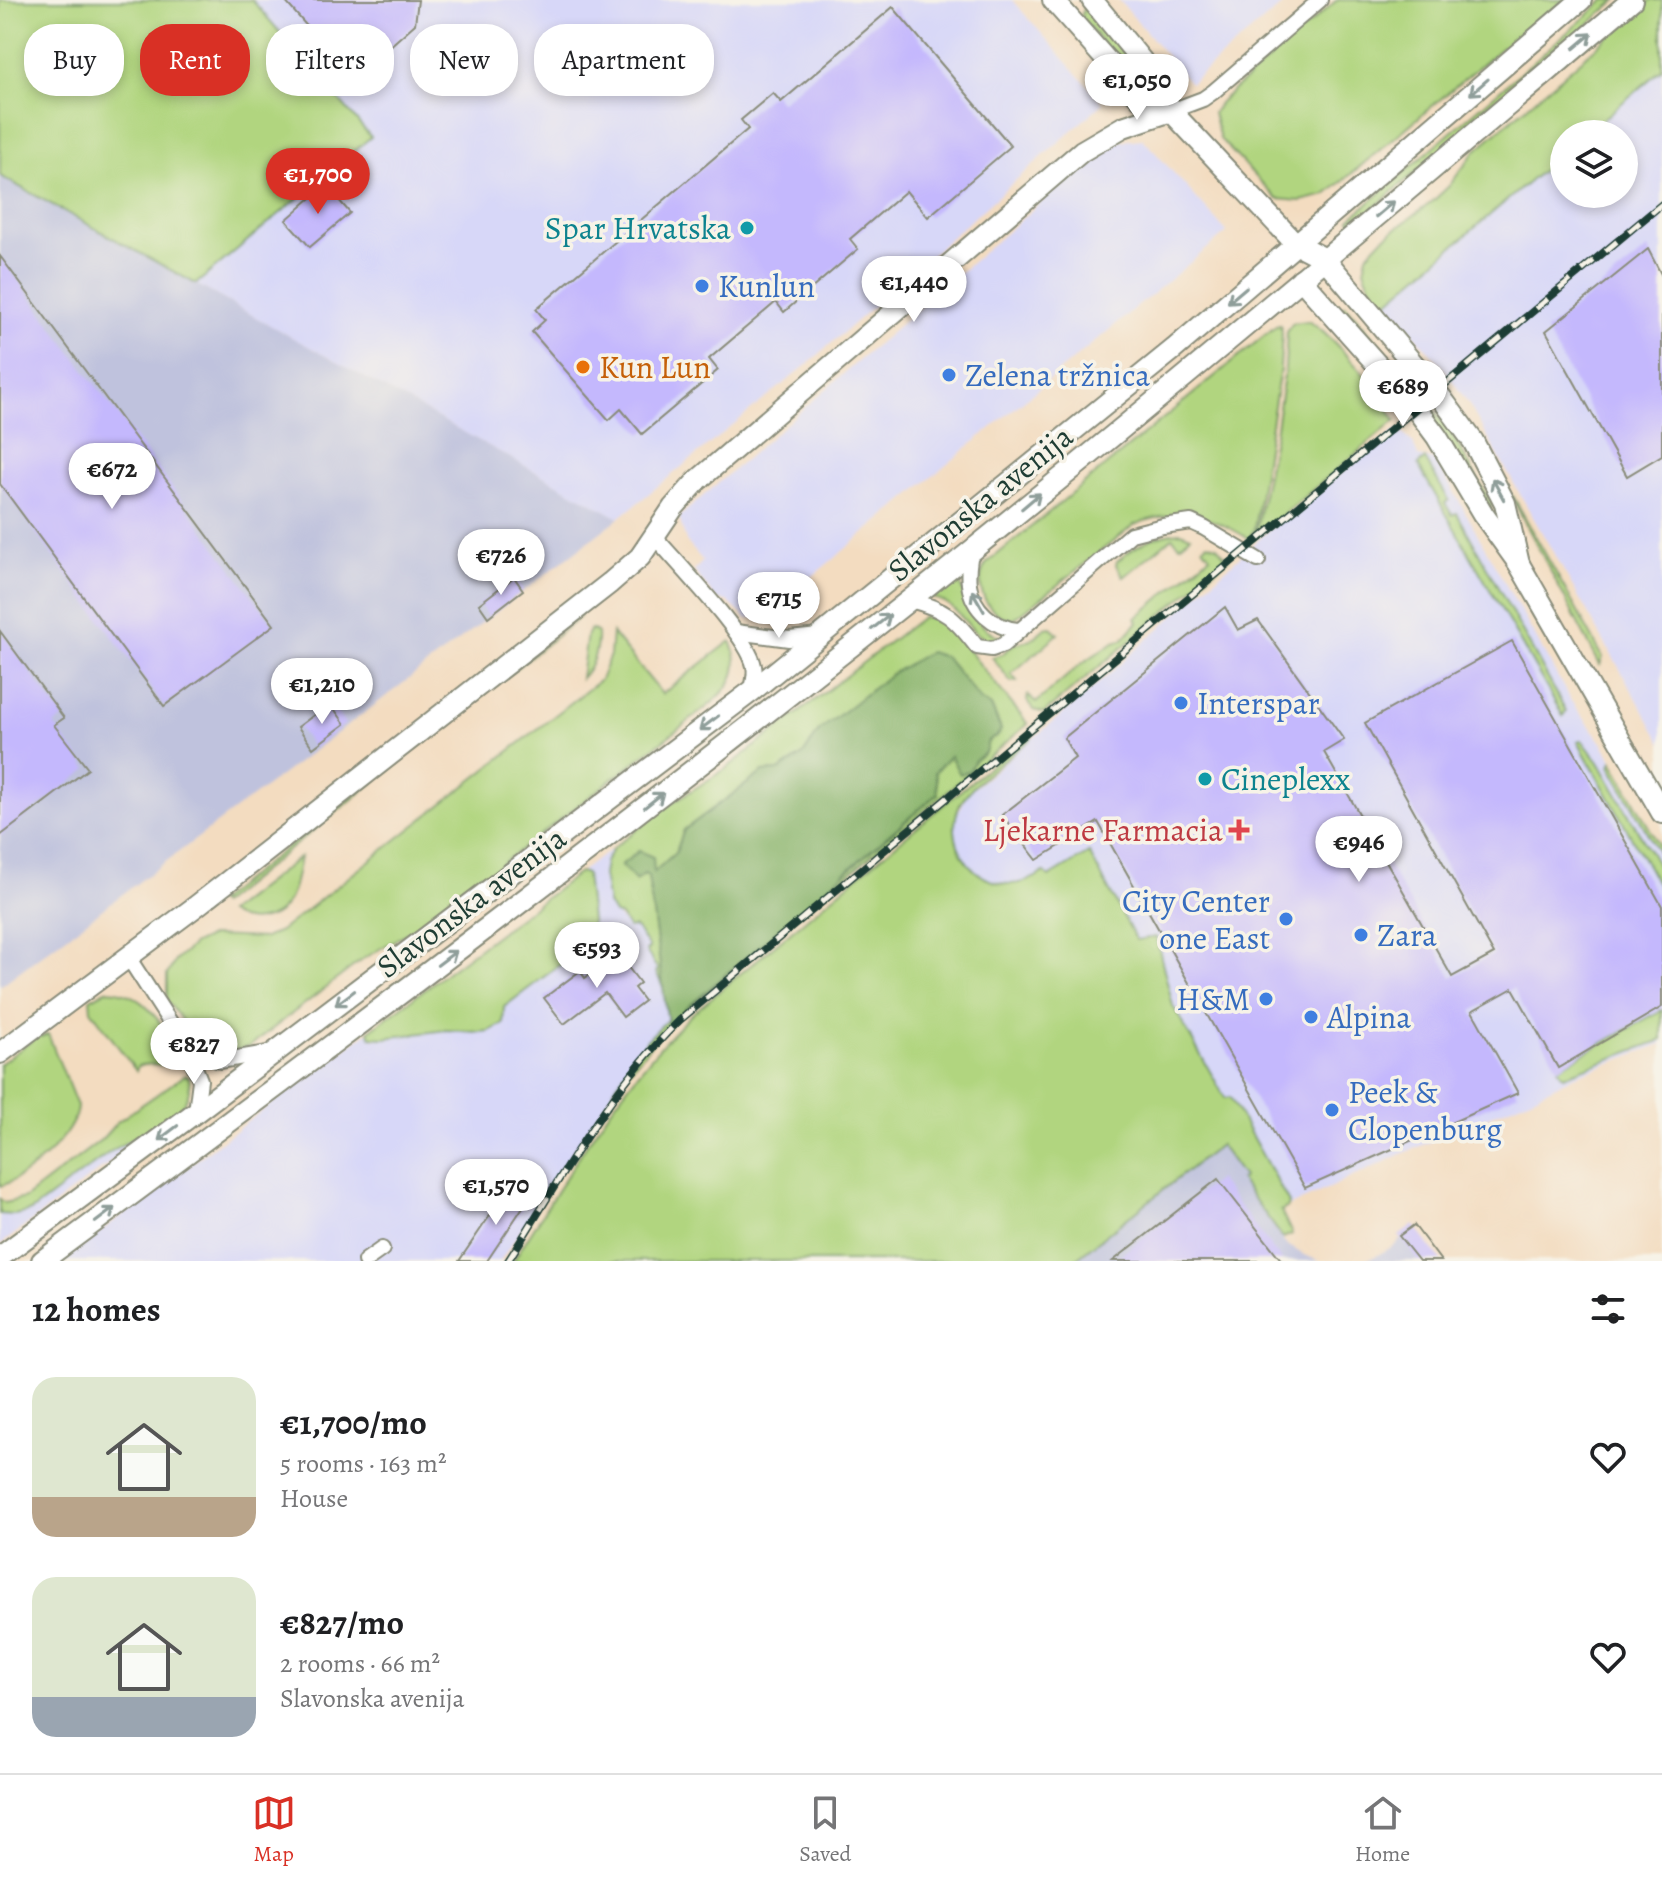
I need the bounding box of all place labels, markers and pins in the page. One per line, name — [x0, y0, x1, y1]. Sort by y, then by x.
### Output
pin: €1,050 — [1072, 54, 1202, 122]
pin: €1,700 — [253, 148, 383, 216]
place label: Spar Hrvatska — [545, 206, 731, 250]
marker: Spar Hrvatska — [738, 219, 756, 237]
pin: €1,440 — [849, 256, 979, 324]
place label: Kunlun — [718, 264, 815, 308]
marker: Kunlun — [693, 277, 711, 295]
place label: Kun Lun — [599, 345, 711, 389]
place label: Zelena tržnica — [965, 353, 1150, 397]
marker: Kun Lun — [574, 358, 592, 376]
pin: €689 — [1356, 360, 1450, 428]
marker: Zelena tržnica — [940, 366, 958, 384]
pin: €672 — [65, 443, 159, 511]
pin: €726 — [454, 529, 548, 597]
pin: €715 — [732, 572, 826, 640]
pin: €1,210 — [257, 658, 387, 726]
place label: Interspar — [1197, 681, 1320, 725]
marker: Interspar — [1172, 694, 1190, 712]
place label: Cineplexx — [1221, 757, 1350, 801]
marker: Cineplexx — [1196, 770, 1214, 788]
place label: Ljekarne Farmacia — [983, 808, 1223, 852]
pin: €946 — [1312, 816, 1406, 884]
marker: Ljekarne Farmacia — [1230, 821, 1248, 839]
place label: City Center one East — [1122, 879, 1270, 960]
marker: City Center one East — [1277, 910, 1295, 928]
place label: Zara — [1377, 913, 1437, 957]
pin: €593 — [550, 922, 644, 990]
marker: Zara — [1352, 926, 1370, 944]
place label: H&M — [1176, 977, 1250, 1021]
marker: H&M — [1257, 990, 1275, 1008]
place label: Alpina — [1326, 995, 1411, 1039]
marker: Alpina — [1302, 1008, 1320, 1026]
pin: €827 — [147, 1018, 241, 1086]
place label: Peek & Clopenburg — [1348, 1070, 1502, 1151]
marker: Peek & Clopenburg — [1323, 1101, 1341, 1119]
pin: €1,570 — [431, 1159, 561, 1227]

